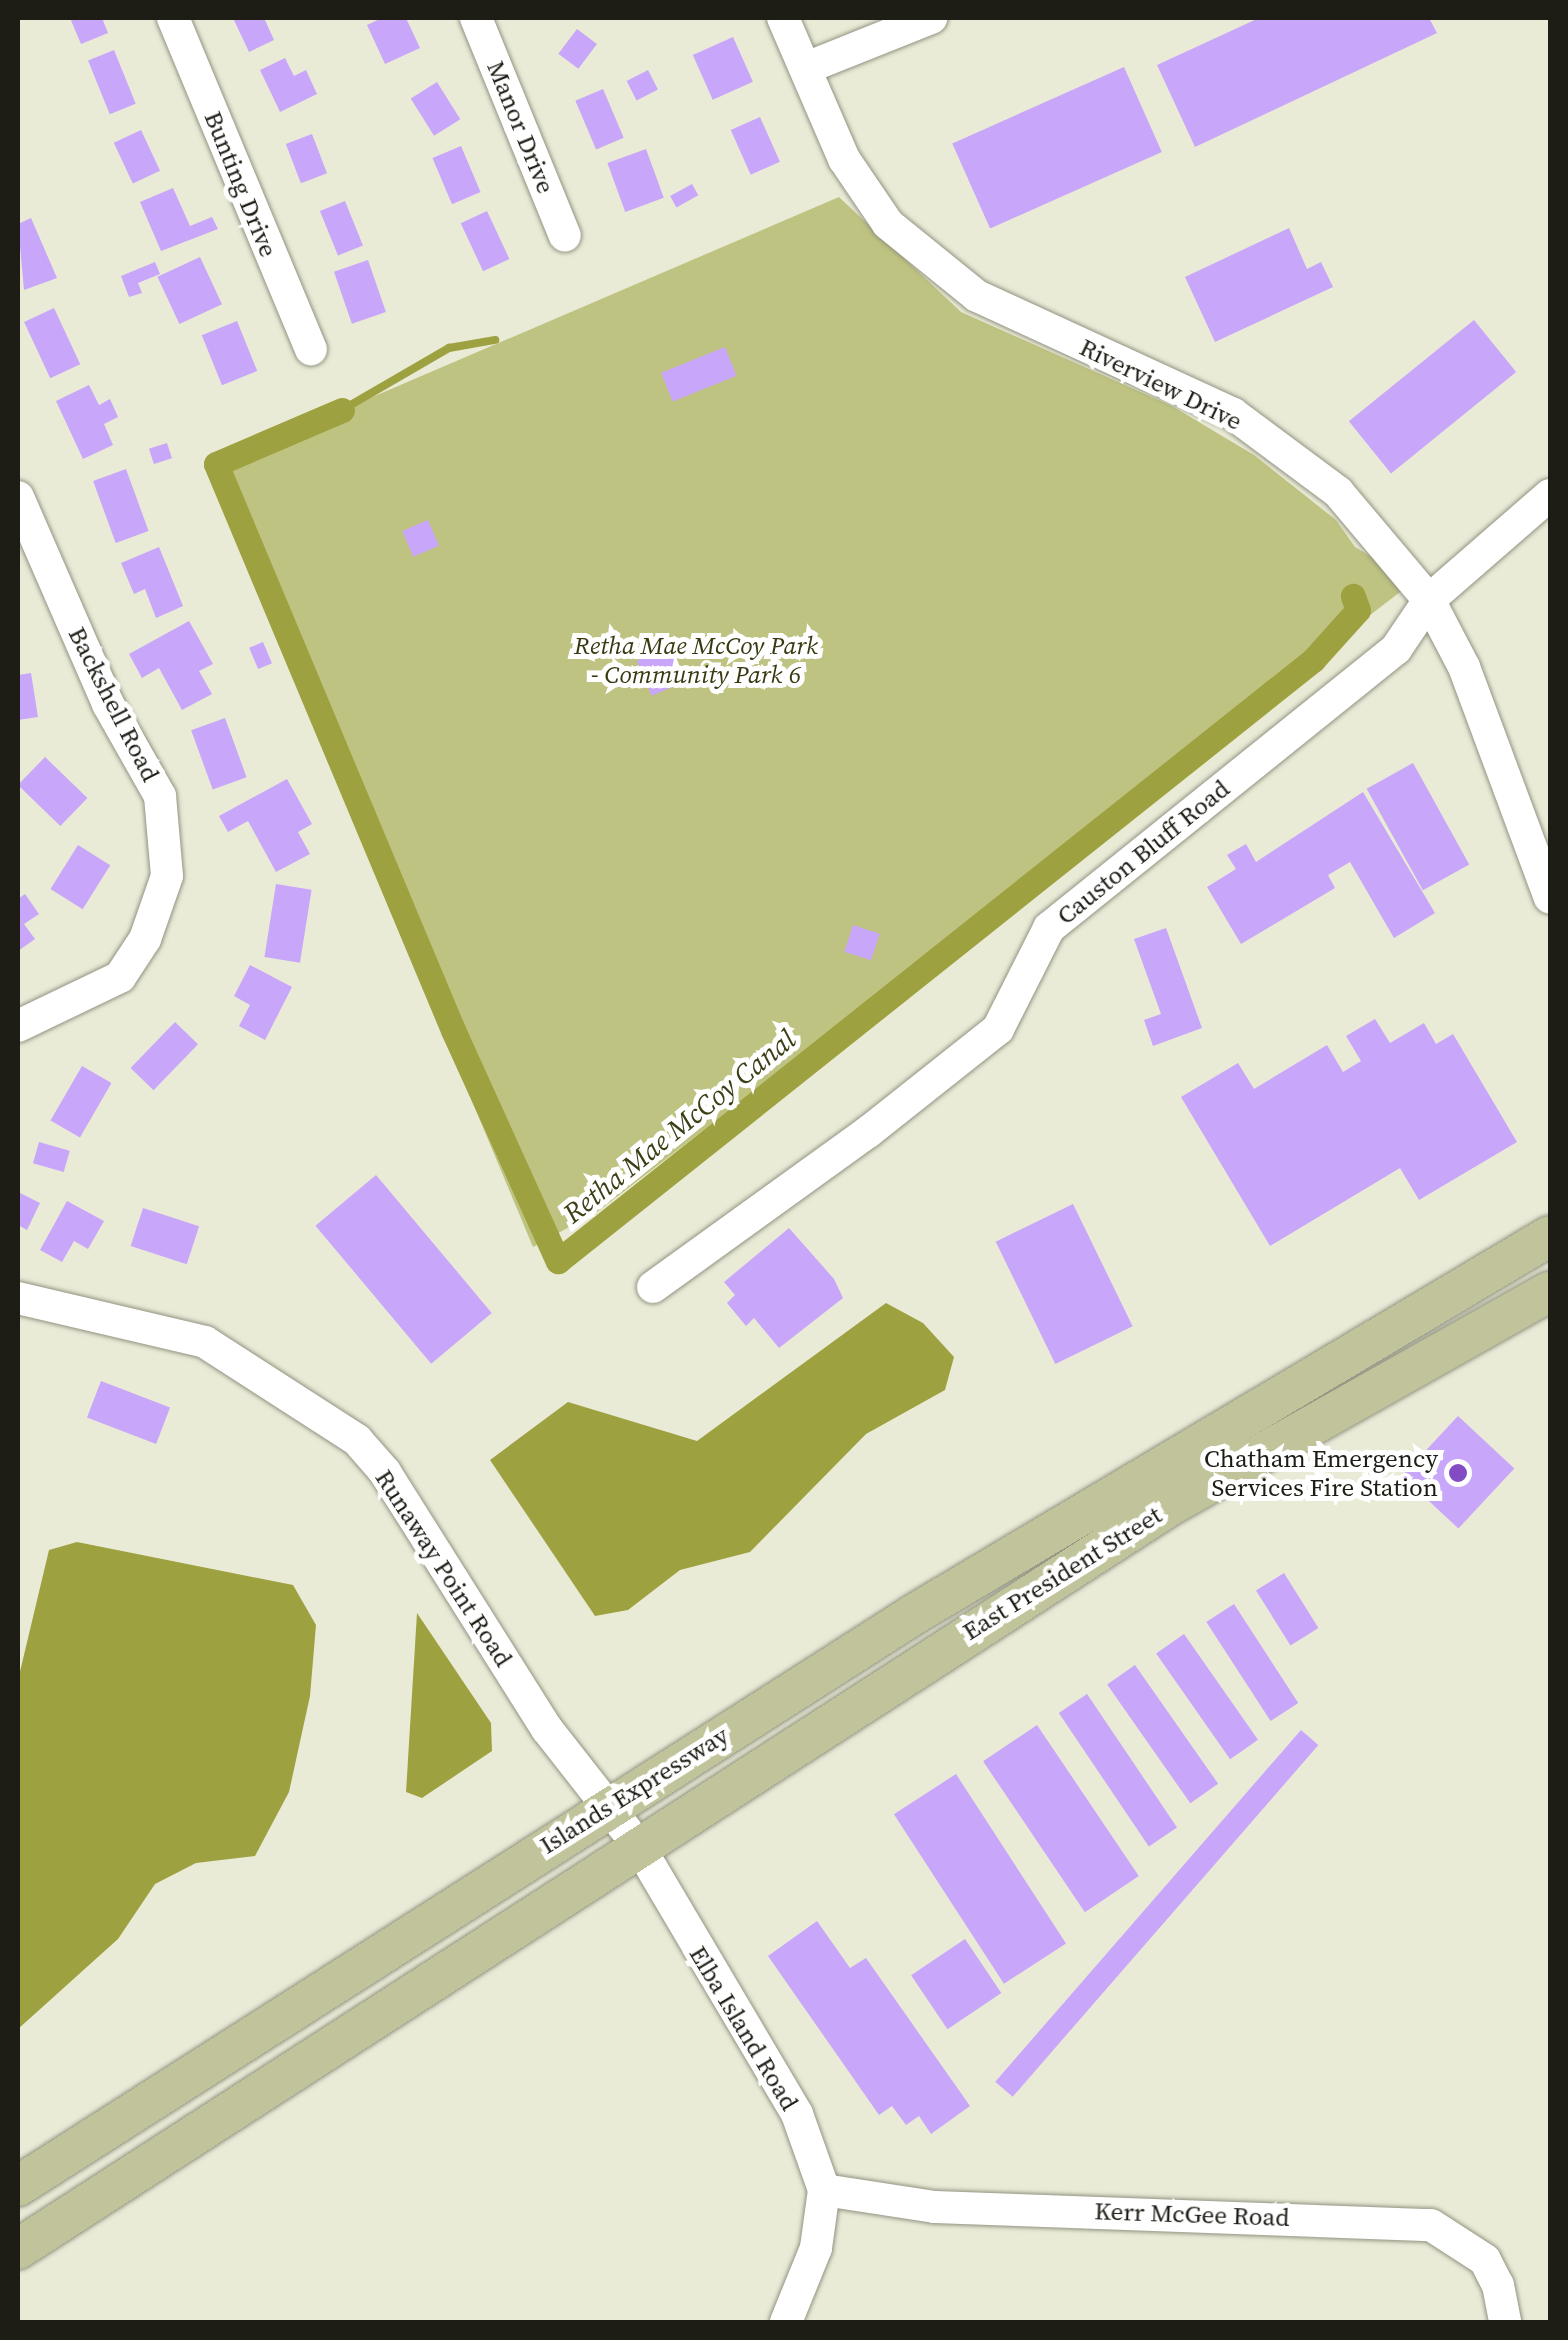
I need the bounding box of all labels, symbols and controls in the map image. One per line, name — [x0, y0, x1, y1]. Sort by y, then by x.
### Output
street label: Manor Drive — [481, 56, 561, 198]
street label: Bunting Drive — [198, 107, 284, 261]
street label: Riverview Drive — [1075, 332, 1247, 436]
street label: Backshell Road — [62, 622, 166, 786]
park label: Retha Mae McCoy Park - Community Park 6 — [574, 631, 818, 690]
street label: Causton Bluff Road — [1051, 773, 1235, 931]
water label: Retha Mae McCoy Canal — [556, 1022, 802, 1230]
place label: Chatham Emergency Services Fire Station — [1204, 1444, 1438, 1503]
marker: Chatham Emergency Services Fire Station — [1447, 1462, 1469, 1484]
street label: Runaway Point Road — [369, 1464, 519, 1672]
street label: East President Street — [957, 1500, 1167, 1646]
street label: Islands Expressway — [534, 1720, 734, 1860]
street label: Elba Island Road — [683, 1940, 805, 2116]
street label: Kerr McGee Road — [1094, 2196, 1290, 2232]

